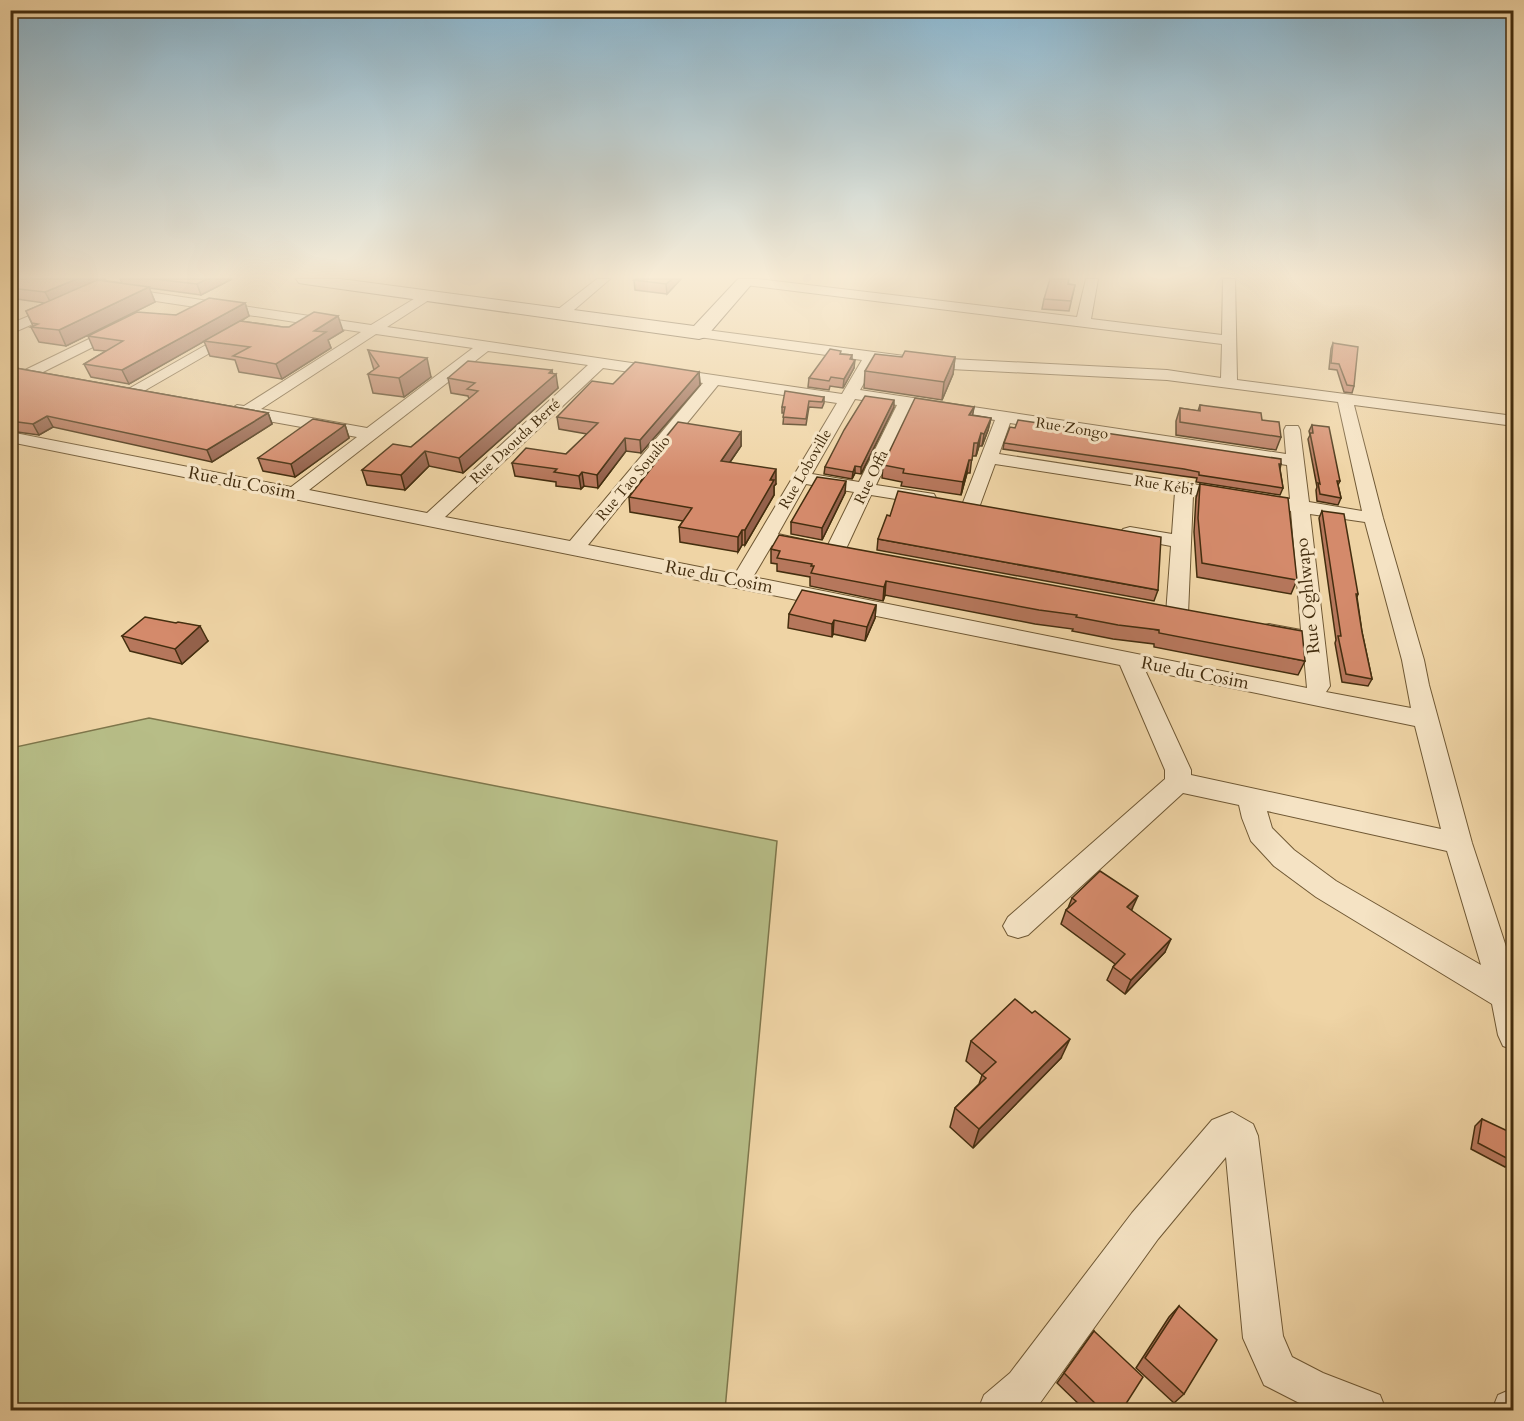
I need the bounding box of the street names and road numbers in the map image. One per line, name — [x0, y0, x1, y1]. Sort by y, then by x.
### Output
street label: Rue Daouda Berté — [465, 394, 565, 488]
street label: Rue Zongo — [1034, 412, 1110, 444]
street label: Rue Loboville — [774, 425, 836, 513]
street label: Rue Tao Soualio — [591, 431, 675, 525]
street label: Rue Offa — [849, 446, 893, 507]
street label: Rue du Cosim — [186, 460, 299, 506]
street label: Rue Kébi — [1133, 470, 1195, 500]
street label: Rue Oghlwapo — [1289, 536, 1327, 655]
street label: Rue du Cosim — [663, 554, 776, 600]
street label: Rue du Cosim — [1139, 650, 1252, 696]

